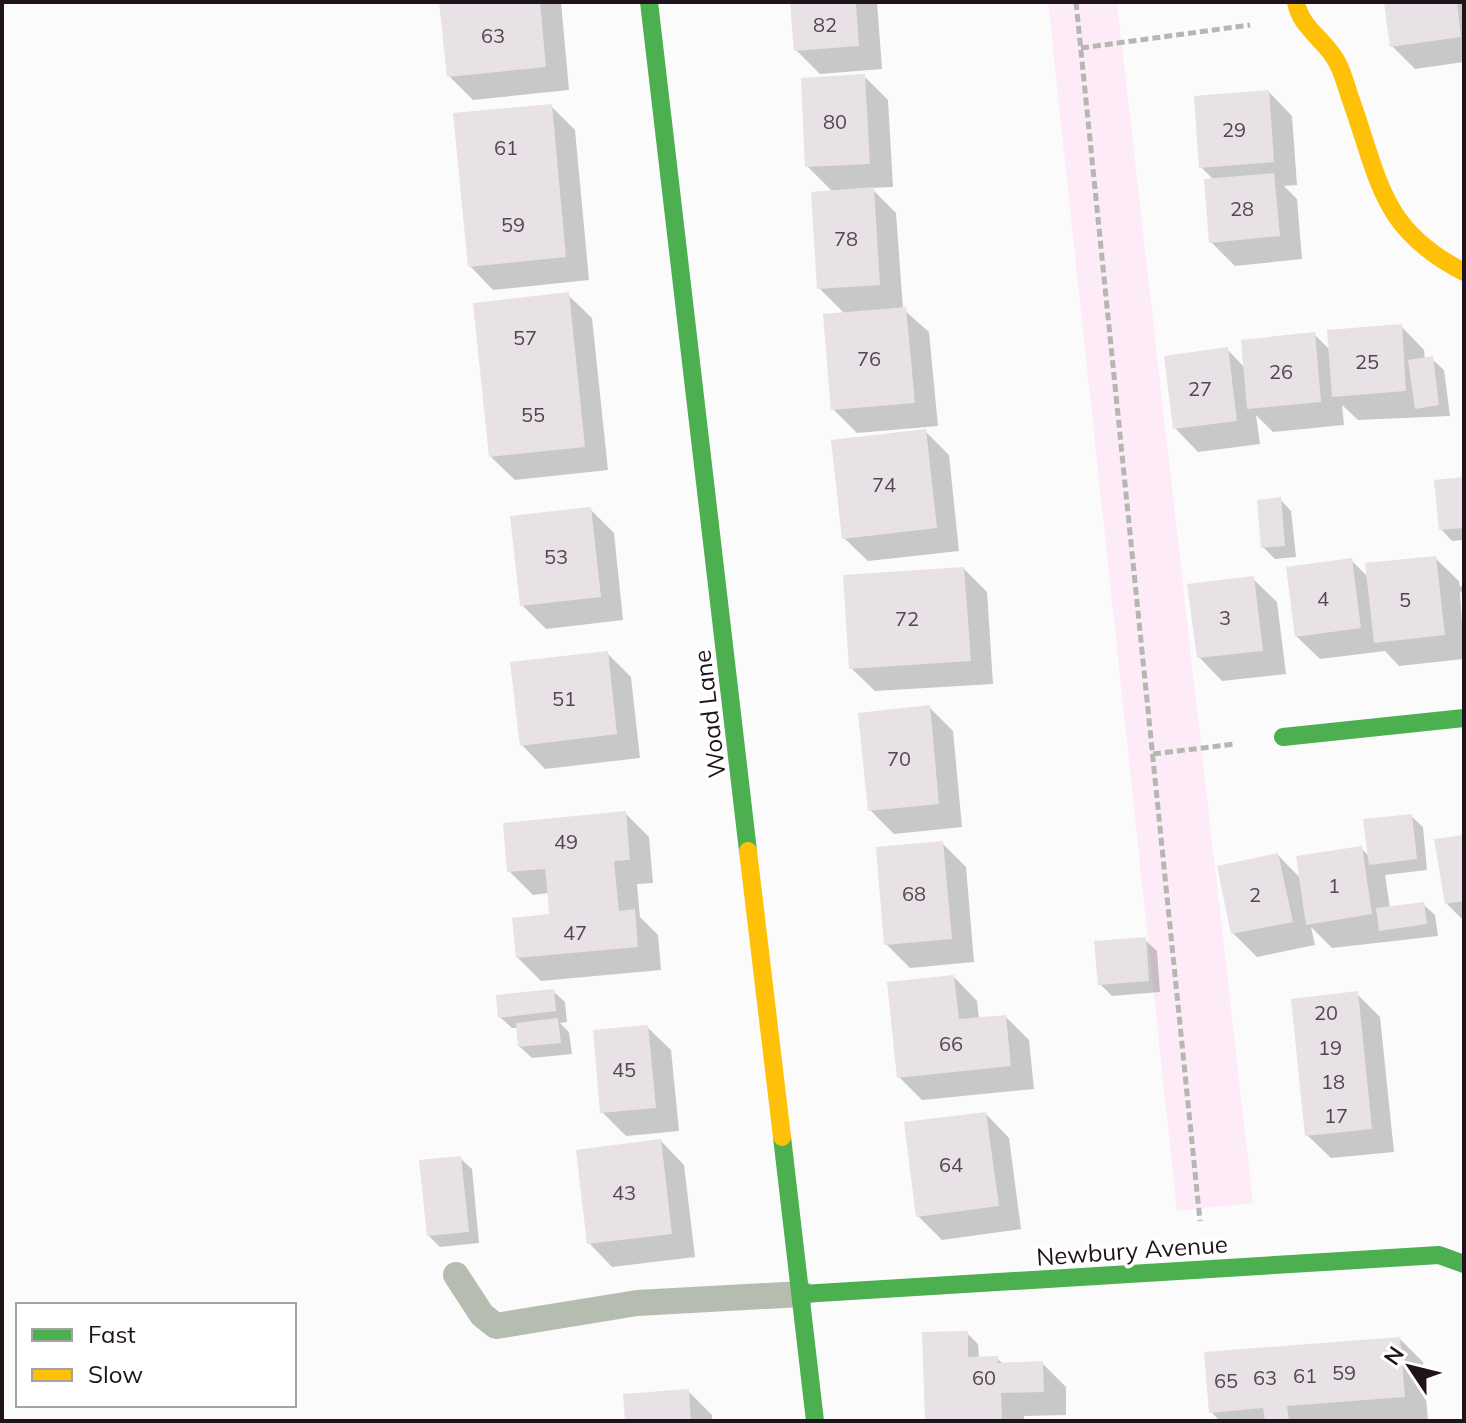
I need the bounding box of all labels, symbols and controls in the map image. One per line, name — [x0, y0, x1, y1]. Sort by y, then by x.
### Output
house number: 82 — [813, 12, 837, 37]
house number: 63 — [481, 23, 505, 48]
house number: 80 — [823, 109, 847, 134]
house number: 29 — [1222, 117, 1246, 142]
house number: 61 — [494, 135, 518, 160]
house number: 28 — [1230, 196, 1254, 221]
house number: 59 — [501, 212, 525, 237]
house number: 78 — [834, 226, 858, 251]
house number: 57 — [513, 325, 537, 350]
house number: 76 — [857, 346, 881, 371]
house number: 25 — [1355, 349, 1379, 374]
house number: 26 — [1269, 359, 1293, 384]
house number: 27 — [1188, 376, 1212, 401]
house number: 55 — [521, 402, 545, 427]
house number: 74 — [872, 472, 896, 497]
house number: 53 — [544, 544, 568, 569]
house number: 4 — [1317, 586, 1329, 611]
house number: 5 — [1399, 587, 1411, 612]
house number: 3 — [1219, 605, 1231, 630]
house number: 72 — [895, 606, 919, 631]
street label: Woad Lane — [686, 648, 732, 780]
house number: 51 — [552, 686, 576, 711]
house number: 70 — [887, 746, 911, 771]
house number: 49 — [554, 829, 578, 854]
house number: 1 — [1328, 873, 1340, 898]
house number: 68 — [902, 881, 926, 906]
house number: 2 — [1249, 882, 1261, 907]
house number: 47 — [563, 920, 587, 945]
house number: 20 — [1314, 1000, 1338, 1025]
house number: 66 — [939, 1031, 963, 1056]
house number: 19 — [1318, 1035, 1342, 1060]
house number: 45 — [612, 1057, 636, 1082]
house number: 18 — [1321, 1069, 1345, 1094]
house number: 17 — [1324, 1103, 1348, 1128]
house number: 64 — [939, 1152, 963, 1177]
house number: 43 — [612, 1180, 636, 1205]
street label: Newbury Avenue — [1035, 1228, 1229, 1272]
legend — [16, 1303, 296, 1407]
text: Fast — [88, 1319, 136, 1349]
north arrow — [1370, 1327, 1450, 1407]
text: N — [1377, 1341, 1410, 1370]
text: Slow — [88, 1359, 143, 1389]
house number: 59 — [1332, 1360, 1356, 1385]
house number: 61 — [1293, 1363, 1317, 1388]
house number: 60 — [972, 1365, 996, 1390]
house number: 63 — [1253, 1365, 1277, 1390]
house number: 65 — [1214, 1368, 1238, 1393]

